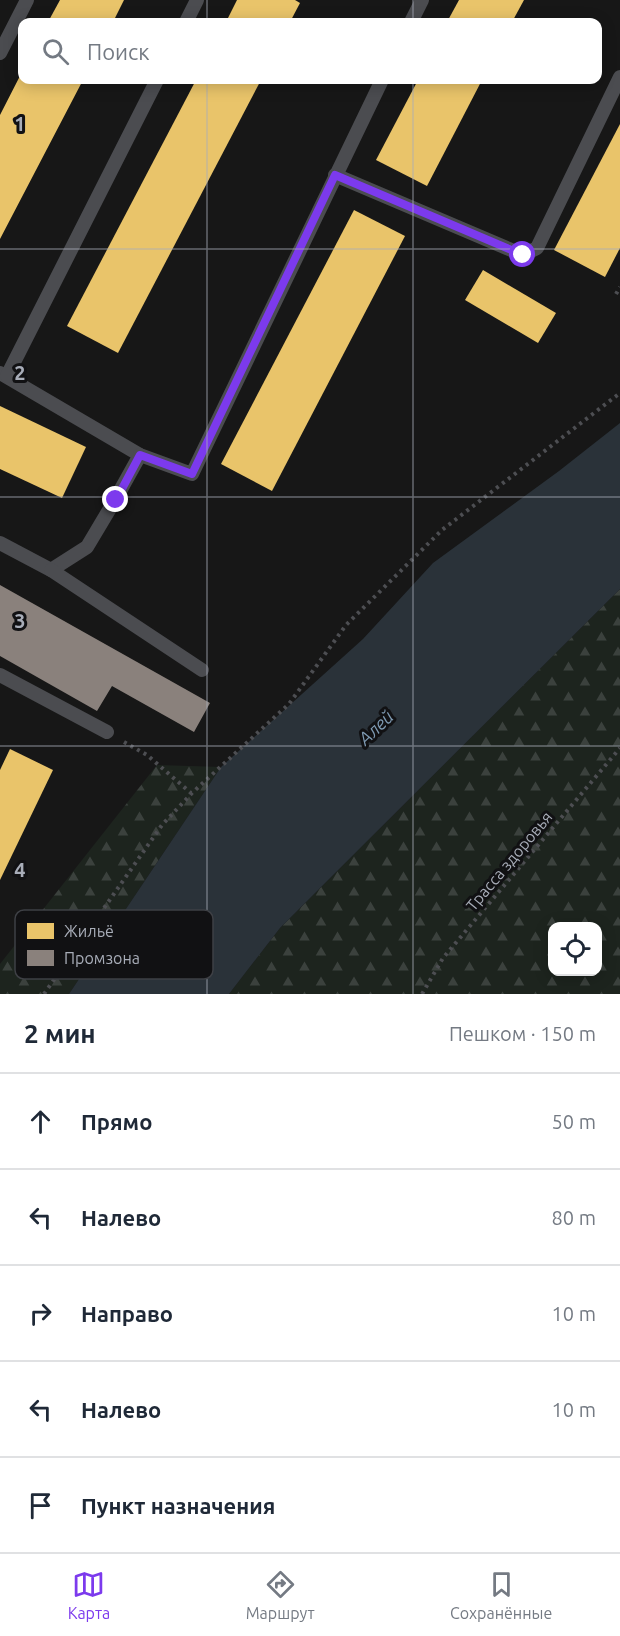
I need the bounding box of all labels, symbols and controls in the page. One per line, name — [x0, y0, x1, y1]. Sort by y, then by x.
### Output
search box — [18, 18, 602, 84]
icon: search — [39, 35, 72, 68]
text: Поиск — [87, 39, 150, 64]
text: 1 — [14, 112, 26, 135]
route start — [509, 241, 535, 267]
text: 2 — [14, 361, 26, 384]
route end — [102, 486, 128, 512]
text: 3 — [14, 609, 26, 632]
water label: Алей — [353, 706, 397, 749]
street label: Трасса здоровья — [462, 808, 556, 914]
text: 4 — [14, 858, 26, 881]
legend — [15, 910, 213, 979]
text: Жильё — [64, 922, 114, 940]
map controls — [548, 922, 602, 976]
button: locate — [548, 922, 602, 976]
text: Промзона — [64, 949, 140, 967]
text: 2 мин — [24, 1019, 96, 1048]
text: Пешком · 150 m — [449, 1022, 596, 1045]
icon: ahead — [24, 1105, 57, 1138]
text: Прямо — [81, 1109, 152, 1134]
text: 50 m — [552, 1110, 596, 1133]
icon: left — [24, 1201, 57, 1234]
text: Налево — [81, 1205, 161, 1230]
text: 80 m — [552, 1206, 596, 1229]
icon: right — [24, 1297, 57, 1330]
text: Направо — [81, 1301, 173, 1326]
text: 10 m — [552, 1302, 596, 1325]
icon: left — [24, 1393, 57, 1426]
text: Налево — [81, 1397, 161, 1422]
text: 10 m — [552, 1398, 596, 1421]
icon: arrive — [24, 1489, 57, 1522]
text: Пункт назначения — [81, 1493, 275, 1518]
tab: Карта — [68, 1568, 110, 1622]
tab: Маршрут — [246, 1568, 315, 1622]
tab: Сохранённые — [450, 1568, 552, 1622]

